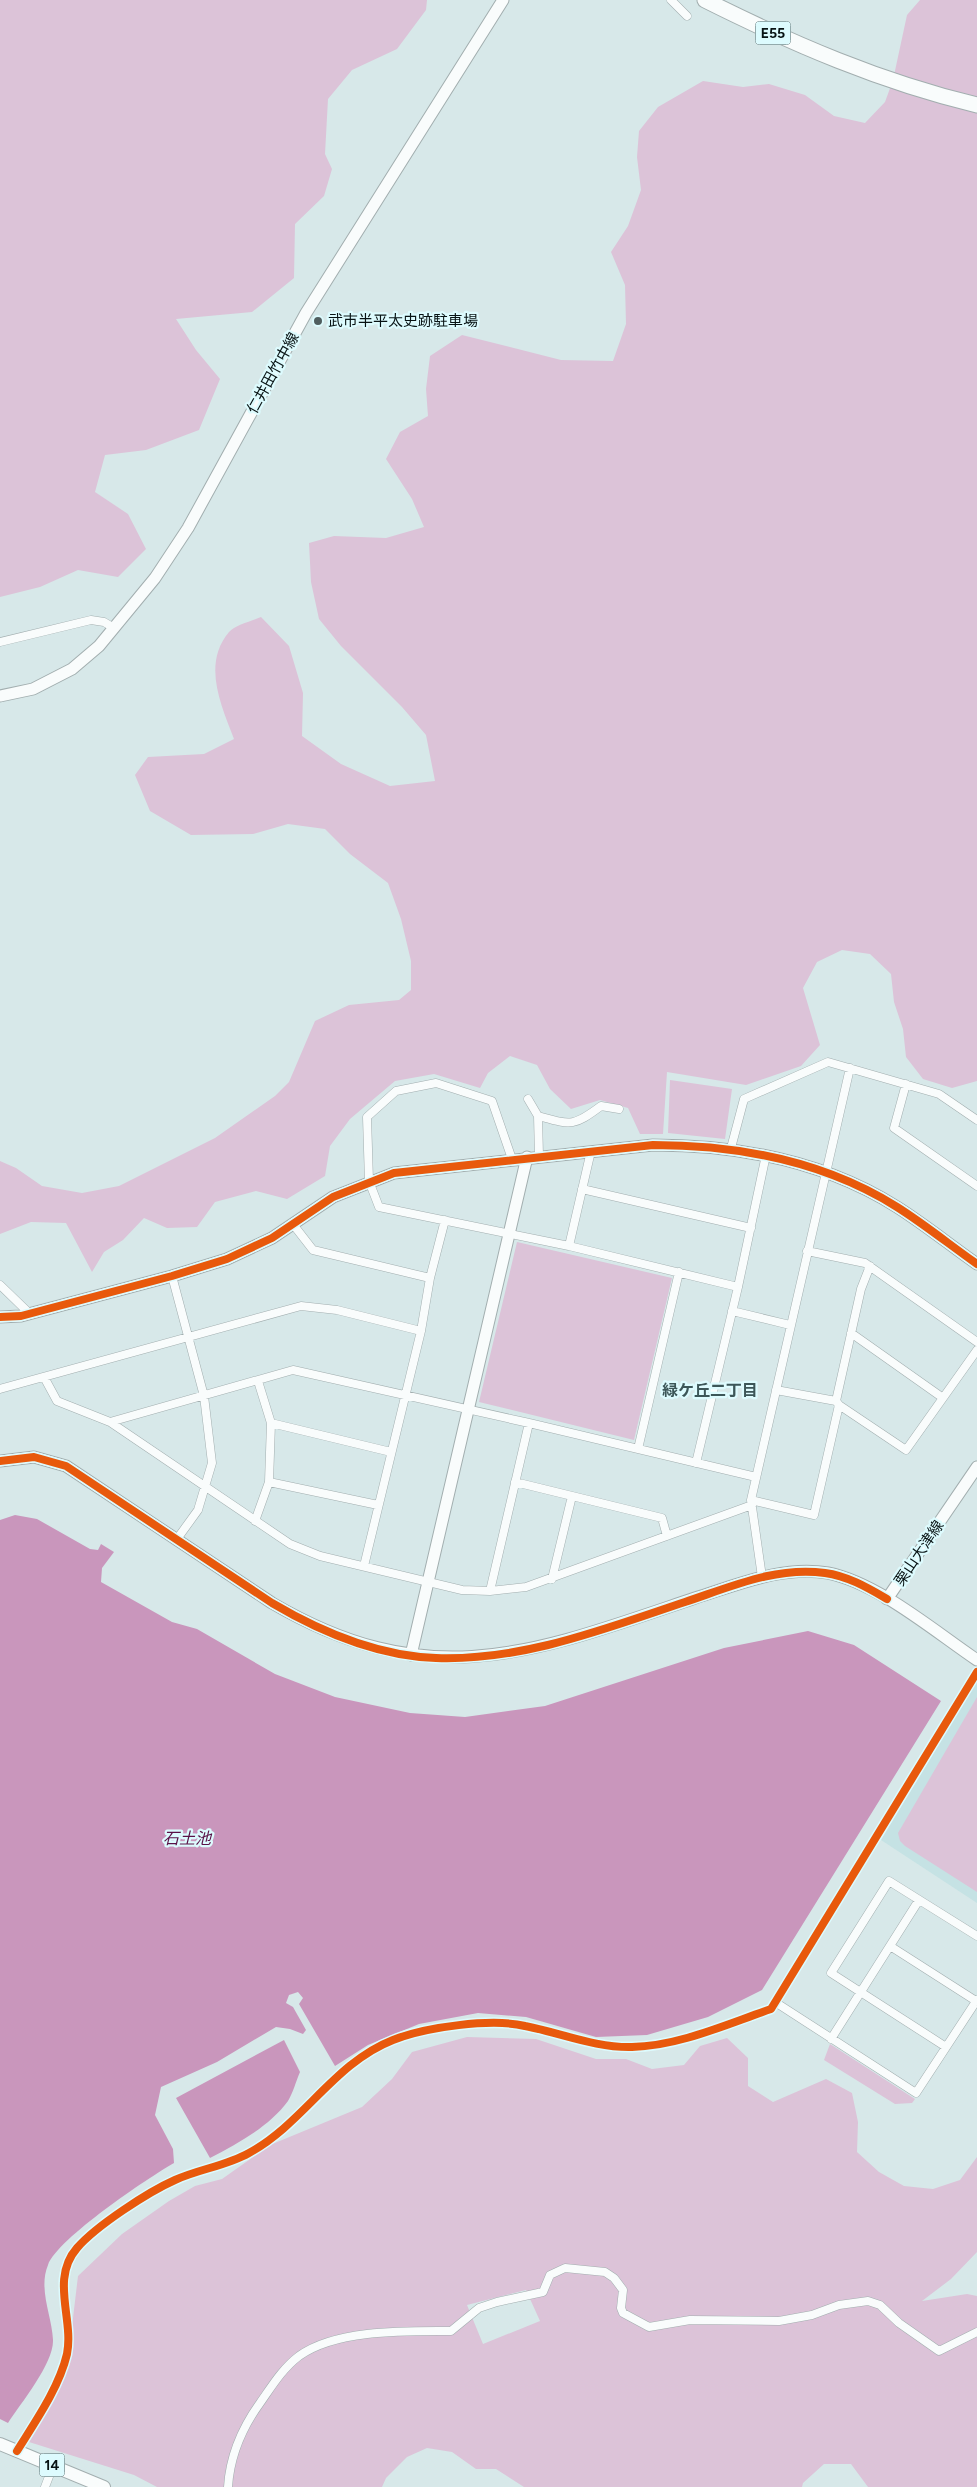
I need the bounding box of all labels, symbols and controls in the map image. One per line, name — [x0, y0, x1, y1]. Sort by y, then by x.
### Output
road number: E55 — [756, 22, 790, 44]
place label: 武市半平太史跡駐車場 — [328, 312, 478, 330]
marker: 武市半平太史跡駐車場 — [312, 315, 324, 327]
street label: 仁井田竹中線 — [243, 329, 303, 417]
district label: 緑ケ丘二丁目 — [662, 1381, 758, 1400]
street label: 栗山大津線 — [891, 1517, 947, 1589]
water label: 石土池 — [163, 1829, 213, 1848]
road number: 14 — [40, 2454, 64, 2476]

